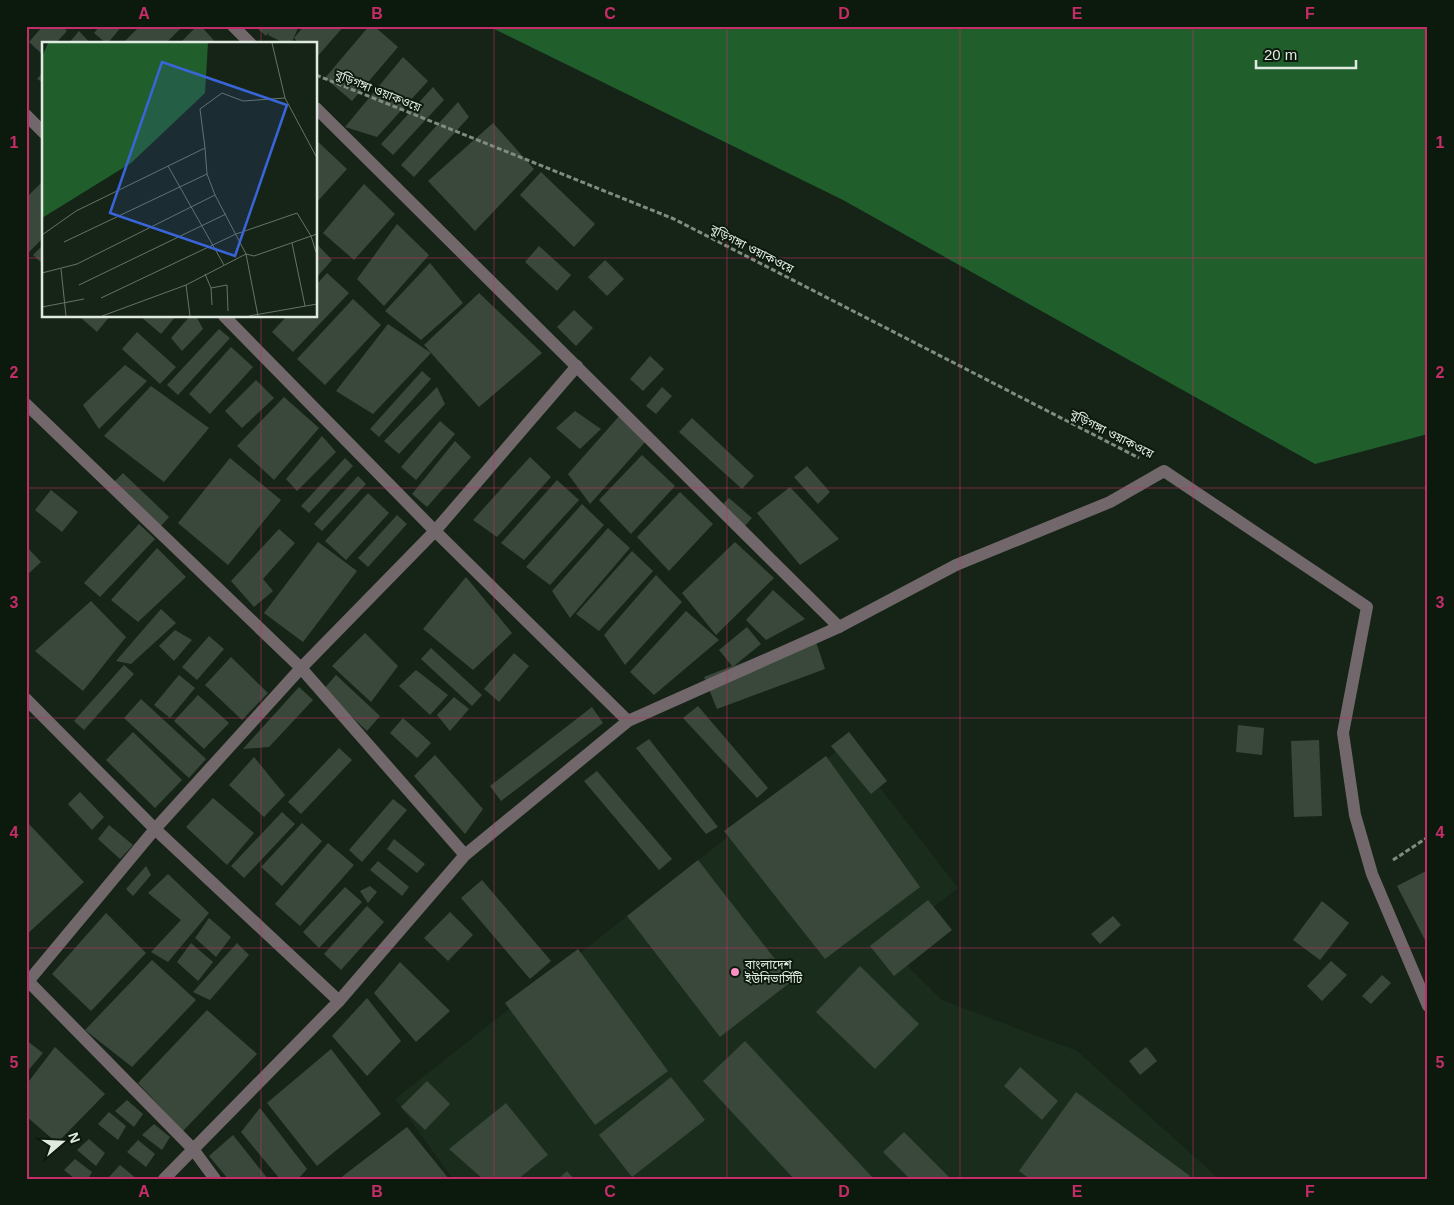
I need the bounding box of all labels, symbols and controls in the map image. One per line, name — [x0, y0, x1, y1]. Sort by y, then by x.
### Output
text: A — [138, 5, 150, 22]
text: B — [371, 5, 383, 22]
text: C — [604, 5, 616, 22]
text: D — [838, 5, 850, 22]
text: E — [1072, 5, 1083, 22]
text: F — [1305, 5, 1315, 22]
scale bar — [1256, 38, 1356, 70]
inset map — [42, 42, 318, 318]
text: 20 m — [1264, 46, 1297, 63]
street label: বুড়িগঙ্গা ওয়াকওয়ে — [332, 66, 424, 116]
text: 1 — [10, 134, 19, 151]
text: 1 — [1436, 134, 1445, 151]
street label: বুড়িগঙ্গা ওয়াকওয়ে — [707, 221, 797, 277]
text: 2 — [10, 364, 19, 381]
text: 2 — [1436, 364, 1445, 381]
street label: বুড়িগঙ্গা ওয়াকওয়ে — [1067, 406, 1157, 462]
text: 3 — [10, 594, 19, 611]
text: 3 — [1436, 594, 1445, 611]
text: 4 — [10, 824, 19, 841]
text: 4 — [1436, 824, 1445, 841]
place label: বাংলাদেশ ইউনিভার্সিটি — [744, 958, 803, 986]
marker: বাংলাদেশ ইউনিভার্সিটি — [729, 966, 741, 978]
text: 5 — [10, 1054, 19, 1071]
text: 5 — [1436, 1054, 1445, 1071]
north arrow — [38, 1118, 88, 1168]
text: N — [65, 1130, 84, 1145]
text: A — [138, 1183, 150, 1200]
text: B — [371, 1183, 383, 1200]
text: C — [604, 1183, 616, 1200]
text: D — [838, 1183, 850, 1200]
text: E — [1072, 1183, 1083, 1200]
text: F — [1305, 1183, 1315, 1200]

